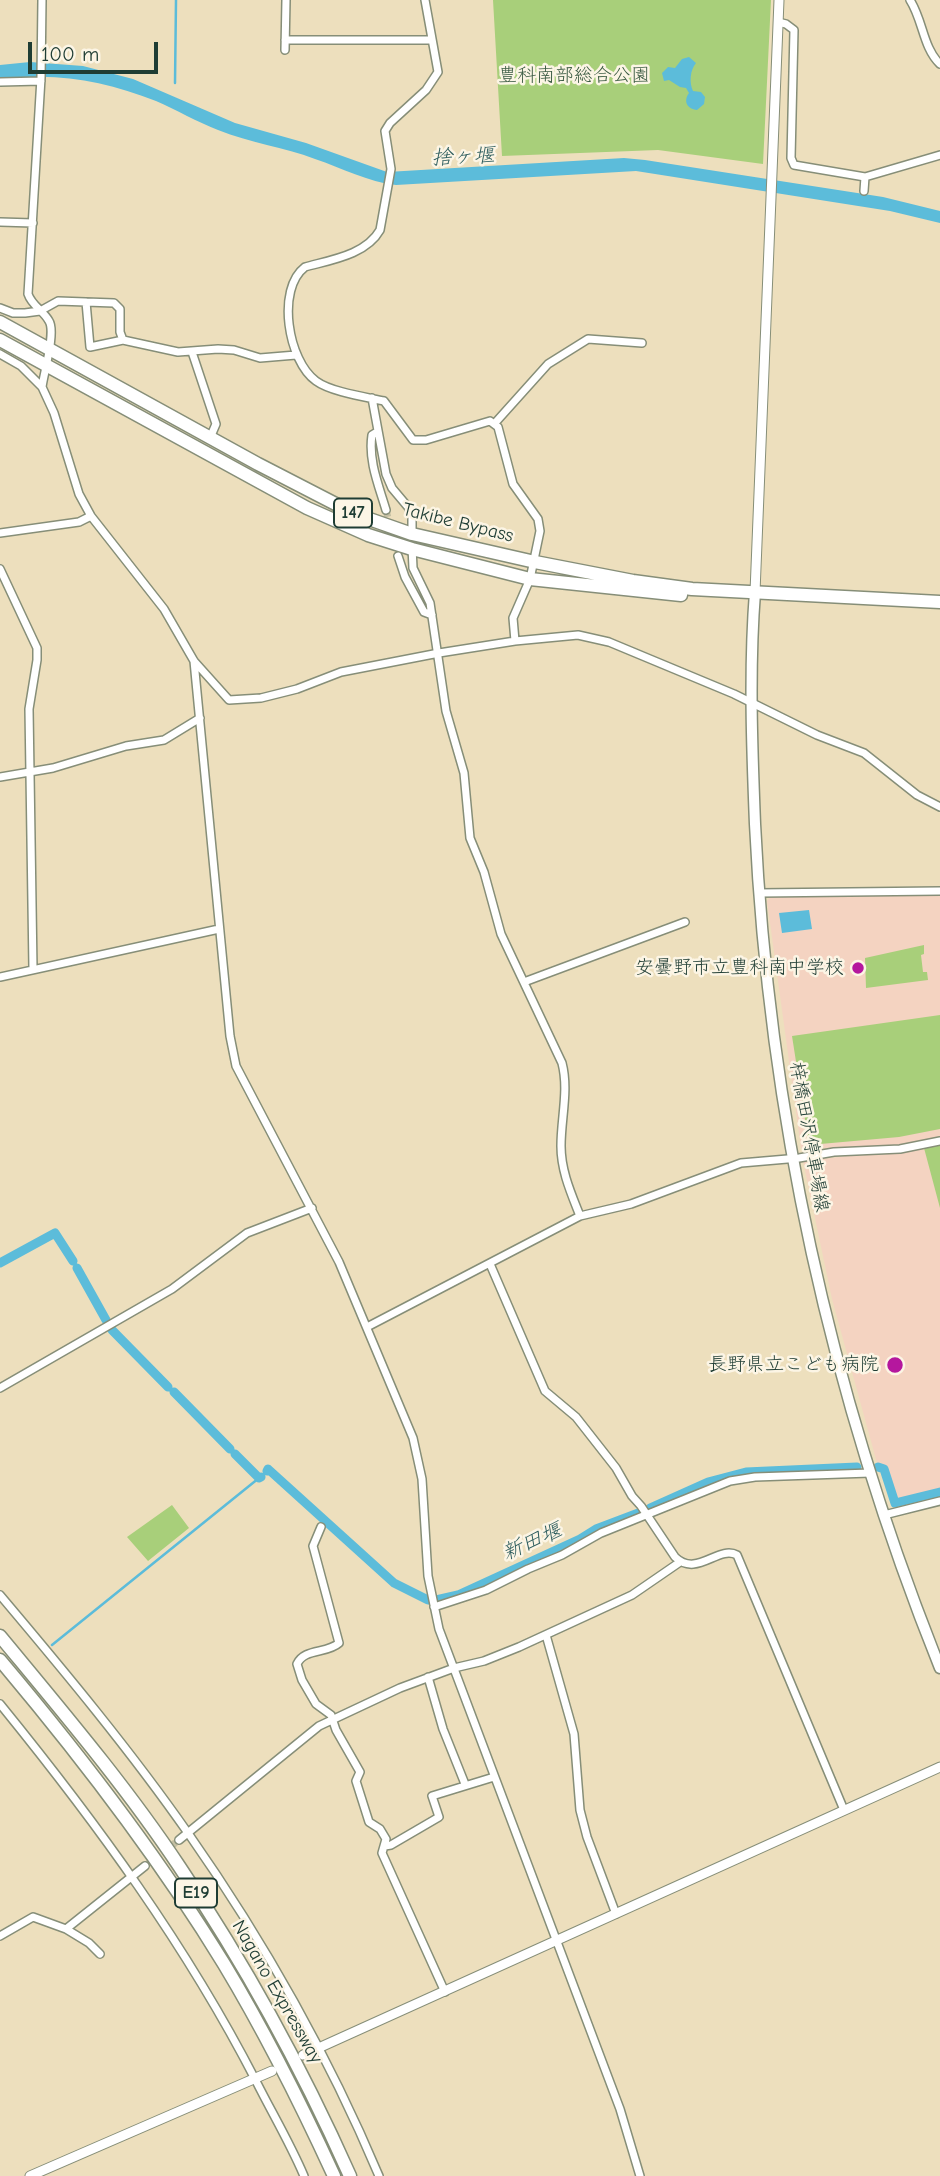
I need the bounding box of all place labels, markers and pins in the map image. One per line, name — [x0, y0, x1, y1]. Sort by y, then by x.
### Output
place label: 安曇野市立豊科南中学校 — [635, 957, 844, 979]
marker: 安曇野市立豊科南中学校 — [850, 960, 866, 976]
place label: 長野県立こども病院 — [708, 1354, 879, 1376]
marker: 長野県立こども病院 — [885, 1355, 905, 1375]

